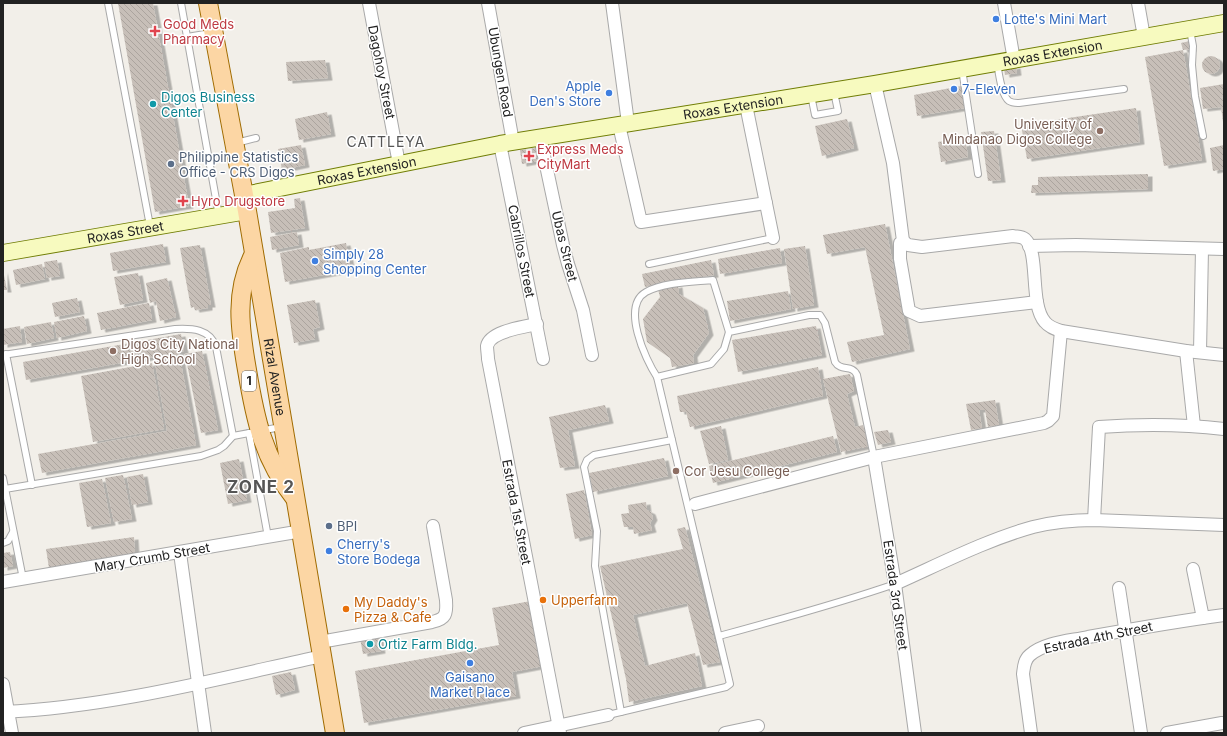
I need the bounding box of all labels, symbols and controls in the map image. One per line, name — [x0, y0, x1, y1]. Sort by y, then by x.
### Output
place label: Lotte's Mini Mart — [1004, 11, 1107, 27]
marker: Lotte's Mini Mart — [991, 14, 1001, 24]
place label: Good Meds Pharmacy — [163, 16, 234, 47]
street label: Dagohoy Street — [365, 24, 399, 120]
marker: Good Meds Pharmacy — [150, 26, 160, 36]
street label: Ubungen Road — [485, 26, 517, 118]
street label: Roxas Extension — [1001, 36, 1104, 70]
place label: Apple Den's Store — [529, 78, 601, 109]
place label: 7-Eleven — [962, 81, 1016, 97]
marker: 7-Eleven — [949, 84, 959, 94]
marker: Apple Den's Store — [604, 88, 614, 98]
place label: Digos Business Center — [161, 89, 255, 120]
street label: Roxas Extension — [682, 91, 784, 123]
marker: Digos Business Center — [148, 99, 158, 109]
place label: University of Mindanao Digos College — [942, 116, 1092, 147]
marker: University of Mindanao Digos College — [1095, 126, 1105, 136]
district label: CATTLEYA — [347, 133, 425, 150]
place label: Express Meds CityMart — [537, 141, 624, 172]
place label: Philippine Statistics Office - CRS Digos — [179, 149, 298, 180]
marker: Express Meds CityMart — [524, 151, 534, 161]
street label: Roxas Extension — [316, 153, 418, 188]
marker: Philippine Statistics Office - CRS Digos — [166, 159, 176, 169]
place label: Hyro Drugstore — [191, 193, 285, 209]
marker: Hyro Drugstore — [178, 196, 188, 206]
street label: Cabrillos Street — [505, 203, 539, 299]
street label: Ubas Street — [548, 209, 582, 283]
street label: Roxas Street — [86, 218, 165, 246]
place label: Simply 28 Shopping Center — [323, 246, 427, 277]
marker: Simply 28 Shopping Center — [310, 256, 320, 266]
place label: Digos City National High School — [121, 336, 238, 367]
street label: Rizal Avenue — [261, 337, 289, 417]
marker: Digos City National High School — [108, 346, 118, 356]
road number: 1 — [242, 371, 256, 391]
street label: Estrada 1st Street — [499, 458, 535, 566]
place label: Cor Jesu College — [684, 463, 790, 479]
marker: Cor Jesu College — [671, 466, 681, 476]
district label: ZONE 2 — [227, 477, 295, 497]
place label: BPI — [337, 518, 357, 534]
marker: BPI — [324, 521, 334, 531]
place label: Cherry's Store Bodega — [337, 536, 420, 567]
street label: Mary Crumb Street — [93, 539, 211, 575]
street label: Estrada 3rd Street — [880, 539, 912, 651]
marker: Cherry's Store Bodega — [324, 546, 334, 556]
place label: Upperfarm — [551, 592, 618, 608]
place label: My Daddy's Pizza & Cafe — [354, 594, 432, 625]
marker: Upperfarm — [538, 595, 548, 605]
marker: My Daddy's Pizza & Cafe — [341, 604, 351, 614]
street label: Estrada 4th Street — [1042, 618, 1154, 656]
place label: Ortiz Farm Bldg. — [378, 636, 477, 652]
marker: Ortiz Farm Bldg. — [365, 639, 375, 649]
marker: Gaisano Market Place — [465, 658, 475, 668]
place label: Gaisano Market Place — [430, 669, 510, 700]

